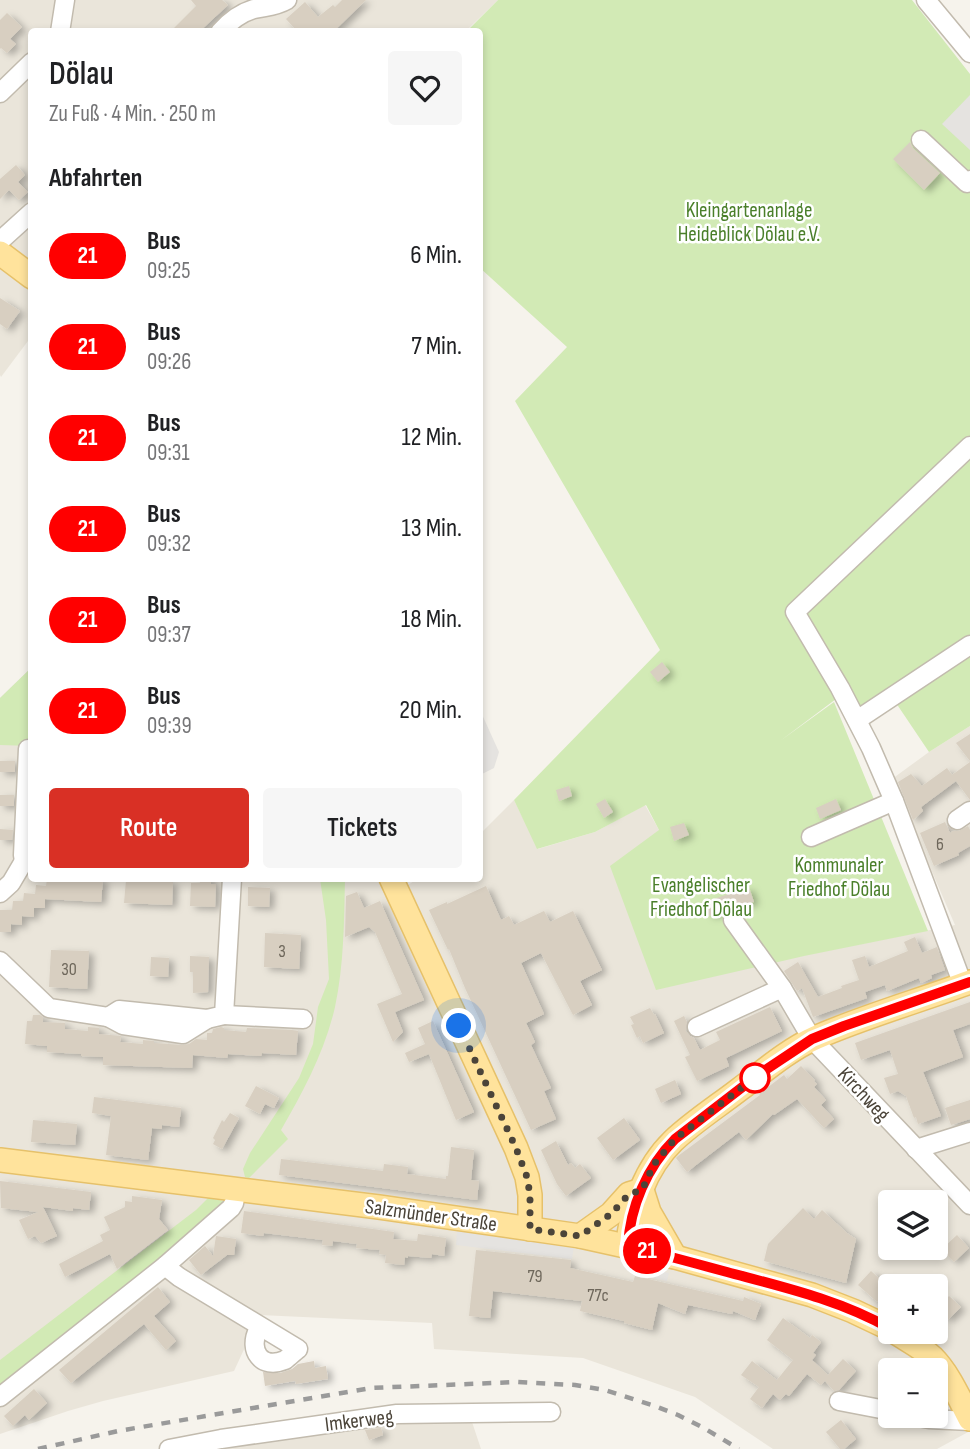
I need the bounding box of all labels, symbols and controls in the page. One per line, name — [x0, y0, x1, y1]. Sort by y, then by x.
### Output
button: heart — [388, 51, 462, 125]
text: Dölau — [49, 54, 114, 94]
text: Zu Fuß · 4 Min. · 250 m — [49, 100, 216, 128]
text: Abfahrten — [49, 163, 142, 194]
park label: Kleingartenanlage Heideblick Dölau e.V. — [678, 198, 820, 247]
text: Bus — [147, 226, 181, 257]
text: 6 Min. — [410, 240, 462, 271]
text: 21 — [78, 241, 97, 270]
text: 09:25 — [147, 257, 191, 285]
text: Bus — [147, 317, 181, 348]
text: 7 Min. — [411, 331, 462, 362]
text: 21 — [78, 332, 97, 361]
text: 09:26 — [147, 348, 191, 376]
text: Bus — [147, 408, 181, 439]
text: 12 Min. — [401, 422, 462, 453]
text: 21 — [78, 423, 97, 452]
text: 09:31 — [147, 439, 189, 467]
text: Bus — [147, 499, 181, 530]
text: 13 Min. — [402, 513, 462, 544]
text: 21 — [78, 514, 97, 543]
text: 09:32 — [147, 530, 191, 558]
text: Bus — [147, 590, 181, 621]
text: 18 Min. — [401, 604, 462, 635]
text: 21 — [78, 605, 97, 634]
text: 09:37 — [147, 621, 191, 649]
text: Bus — [147, 681, 181, 712]
text: 20 Min. — [399, 695, 462, 726]
text: 21 — [78, 696, 97, 725]
text: 09:39 — [147, 712, 192, 740]
button: Route — [49, 788, 249, 868]
button: Tickets — [263, 788, 462, 868]
house number: 6 — [936, 834, 944, 855]
park label: Kommunaler Friedhof Dölau — [788, 853, 890, 902]
park label: Evangelischer Friedhof Dölau — [650, 873, 752, 922]
house number: 3 — [278, 941, 286, 962]
house number: 30 — [61, 959, 77, 980]
your location — [441, 1008, 476, 1043]
street label: Kirchweg — [832, 1062, 895, 1127]
unlabelled marker — [740, 1063, 770, 1093]
map controls — [878, 1190, 948, 1428]
button: layers — [878, 1190, 948, 1260]
street label: Salzmünder Straße — [363, 1194, 498, 1237]
line badge: 21 — [616, 1228, 678, 1274]
text: 21 — [637, 1236, 657, 1265]
house number: 79 — [527, 1266, 543, 1287]
button: + — [878, 1274, 948, 1344]
house number: 77c — [587, 1285, 609, 1306]
button: − — [878, 1358, 948, 1428]
street label: Imkerweg — [323, 1404, 395, 1437]

